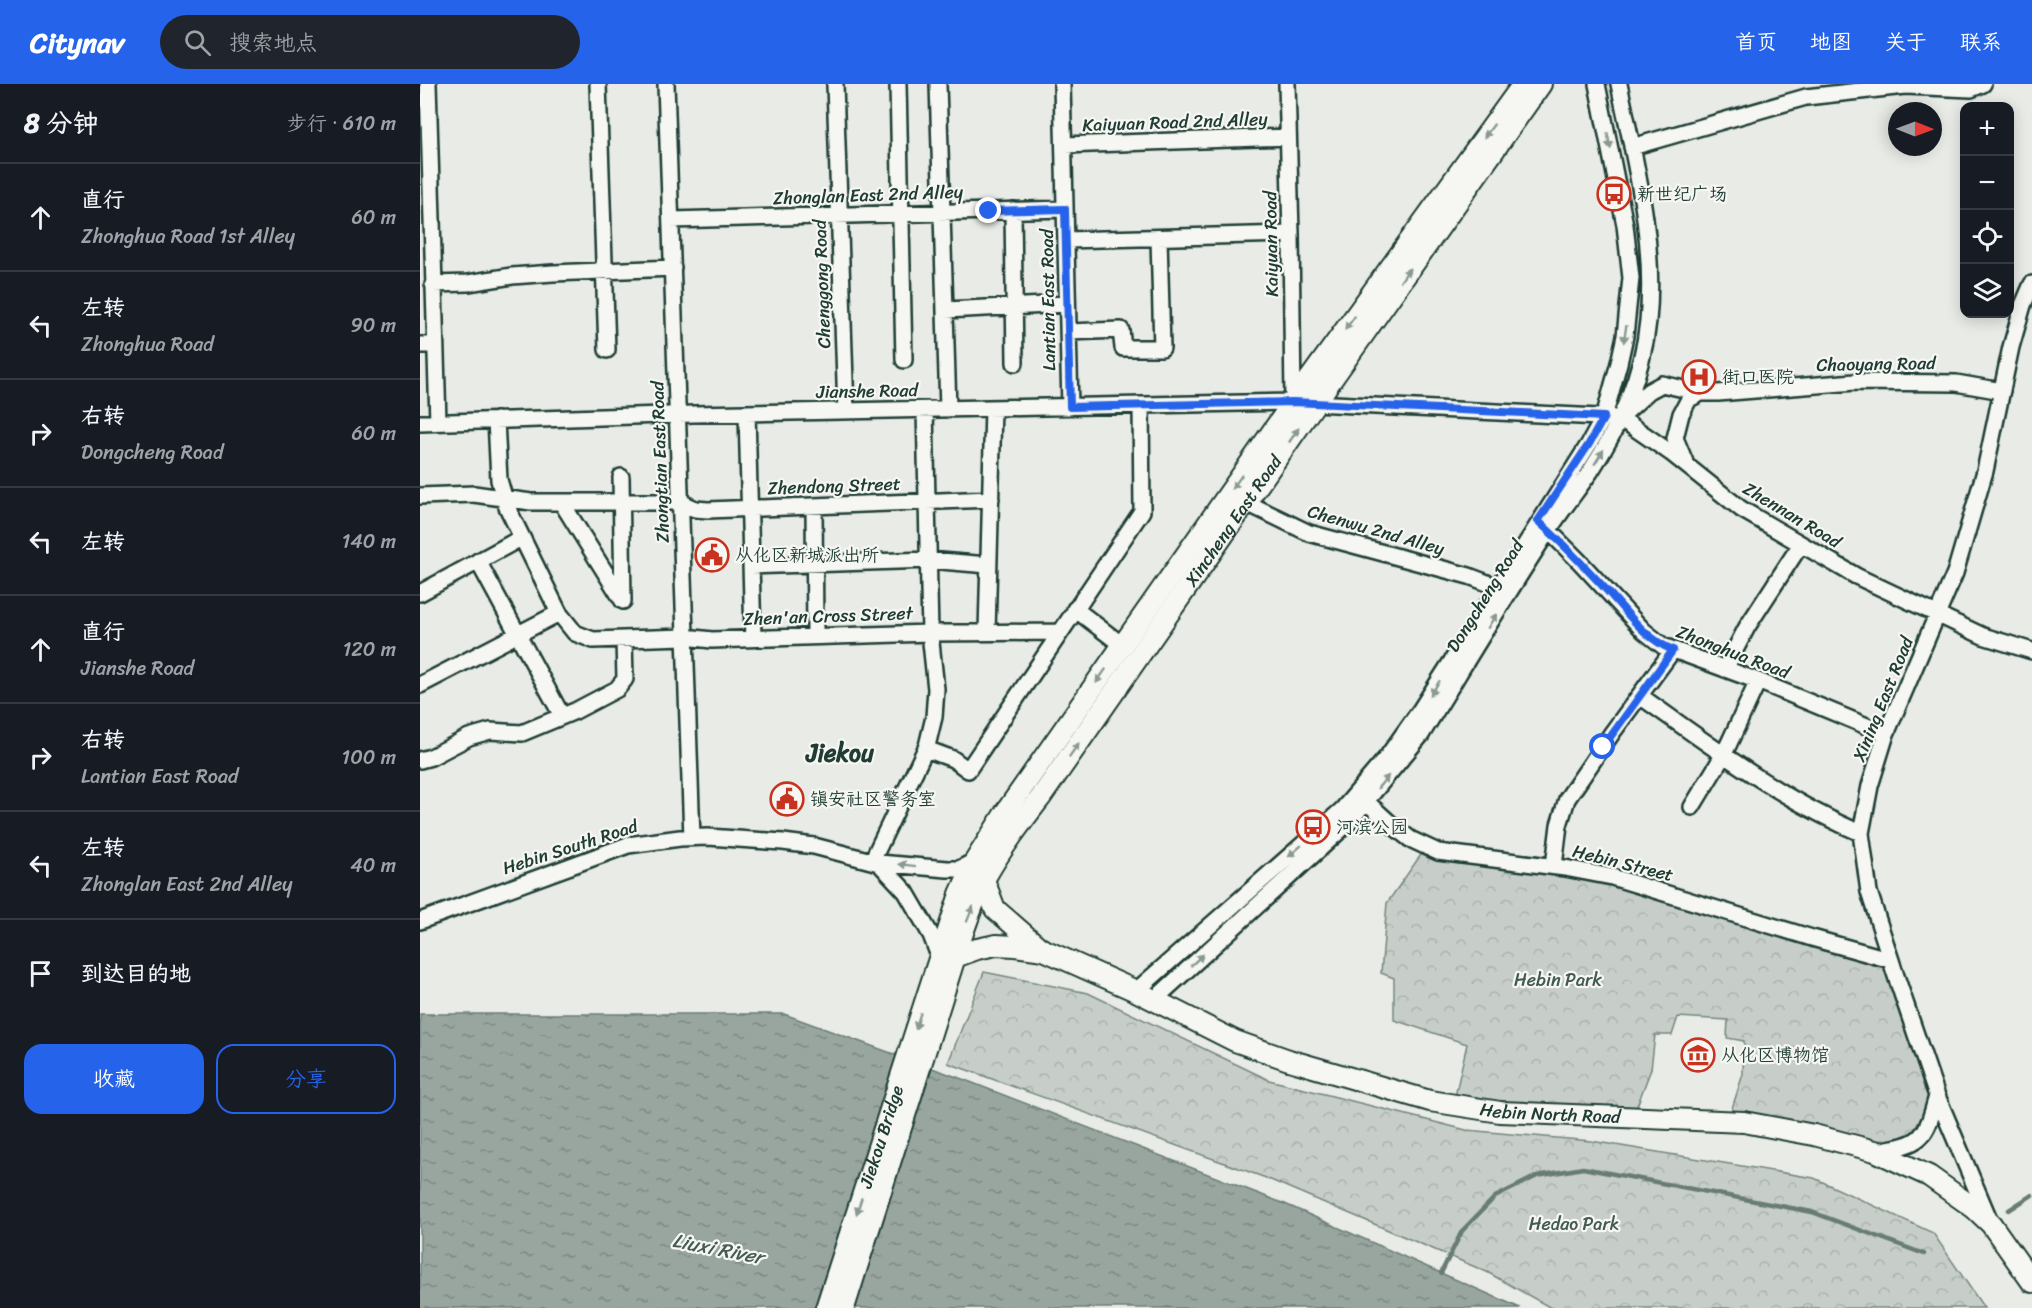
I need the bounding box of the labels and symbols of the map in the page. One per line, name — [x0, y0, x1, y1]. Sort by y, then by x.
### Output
north arrow — [1888, 102, 1942, 156]
street label: Kaiyuan Road 2nd Alley — [1082, 103, 1269, 141]
one-way arrow — [1483, 123, 1495, 139]
one-way arrow — [1604, 132, 1614, 151]
street label: Zhonglan East 2nd Alley — [772, 176, 964, 214]
bus stop icon: 新世纪广场 — [1596, 176, 1632, 212]
place label: 新世纪广场 — [1637, 178, 1727, 210]
street label: Kaiyuan Road — [1254, 189, 1288, 297]
route end — [975, 197, 1001, 223]
street label: Chenggong Road — [804, 218, 840, 349]
street label: Lantian East Road — [1031, 227, 1065, 371]
one-way arrow — [1399, 268, 1411, 283]
one-way arrow — [1344, 315, 1356, 331]
one-way arrow — [1620, 325, 1629, 344]
street label: Chaoyang Road — [1816, 347, 1937, 381]
hospital icon: 街口医院 — [1681, 359, 1717, 395]
place label: 街口医院 — [1722, 361, 1794, 393]
street label: Jianshe Road — [815, 374, 920, 408]
street label: Zhongtian East Road — [641, 379, 679, 543]
one-way arrow — [1288, 427, 1299, 443]
street label: Xincheng East Road — [1176, 447, 1291, 594]
one-way arrow — [1593, 449, 1604, 465]
street label: Zhendong Street — [767, 468, 901, 504]
street label: Zhennan Road — [1736, 473, 1849, 558]
one-way arrow — [1232, 474, 1243, 490]
street label: Chenwu 2nd Alley — [1304, 495, 1449, 565]
street label: Dongcheng Road — [1437, 532, 1533, 659]
public building icon: 从化区新城派出所 — [694, 537, 730, 573]
place label: 从化区新城派出所 — [735, 539, 879, 571]
street label: Zhen'an Cross Street — [743, 597, 914, 635]
one-way arrow — [1487, 613, 1498, 629]
street label: Zhonghua Road — [1672, 616, 1796, 689]
street label: Xining East Road — [1843, 630, 1923, 767]
one-way arrow — [1095, 668, 1107, 684]
one-way arrow — [1430, 680, 1441, 696]
district label: Jiekou — [804, 732, 875, 774]
route start — [1589, 733, 1615, 759]
one-way arrow — [1068, 742, 1080, 758]
one-way arrow — [1377, 774, 1390, 790]
public building icon: 镇安社区警务室 — [769, 781, 805, 817]
place label: 镇安社区警务室 — [810, 783, 936, 815]
bus stop icon: 河滨公园 — [1295, 809, 1331, 845]
street label: Hebin South Road — [498, 810, 643, 884]
place label: 河滨公园 — [1336, 811, 1408, 843]
street label: Hebin Street — [1569, 835, 1677, 891]
one-way arrow — [1288, 844, 1303, 857]
one-way arrow — [898, 860, 917, 869]
one-way arrow — [966, 905, 975, 923]
one-way arrow — [1190, 953, 1205, 967]
park label: Hebin Park — [1514, 964, 1602, 996]
one-way arrow — [913, 1012, 922, 1030]
museum icon: 从化区博物馆 — [1680, 1037, 1716, 1073]
place label: 从化区博物馆 — [1721, 1039, 1829, 1071]
street label: Jiekou Bridge — [849, 1081, 913, 1193]
street label: Hebin North Road — [1478, 1093, 1623, 1133]
one-way arrow — [854, 1197, 863, 1215]
park label: Hedao Park — [1529, 1208, 1619, 1240]
water label: Liuxi River — [670, 1223, 770, 1276]

